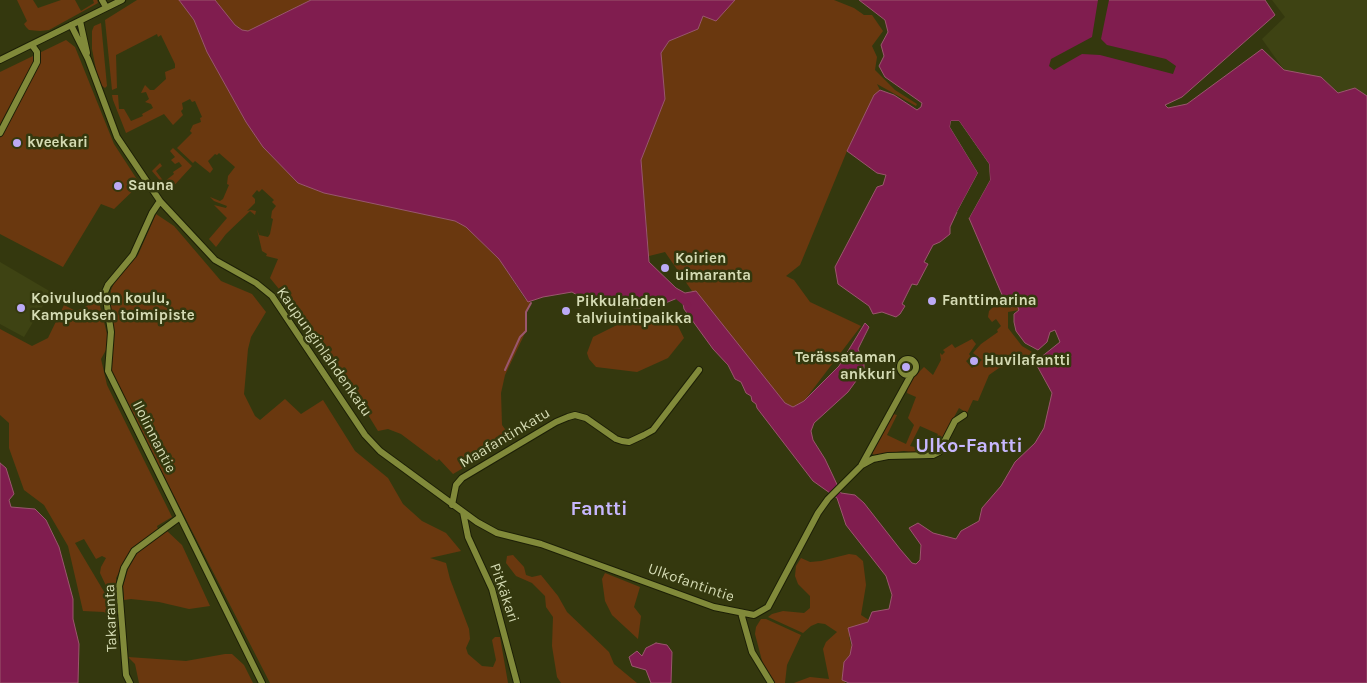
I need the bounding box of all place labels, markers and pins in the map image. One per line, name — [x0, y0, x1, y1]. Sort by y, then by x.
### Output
place label: kveekari — [27, 134, 88, 152]
marker: kveekari — [11, 137, 23, 149]
place label: Sauna — [128, 177, 174, 195]
marker: Sauna — [112, 180, 124, 192]
place label: Koirien uimaranta — [675, 250, 751, 285]
marker: Koirien uimaranta — [659, 262, 671, 274]
place label: Koivuluodon koulu, Kampuksen toimipiste — [31, 290, 195, 325]
place label: Fanttimarina — [942, 292, 1037, 310]
place label: Pikkulahden talviuintipaikka — [576, 293, 692, 328]
marker: Fanttimarina — [926, 295, 938, 307]
marker: Koivuluodon koulu, Kampuksen toimipiste — [15, 302, 27, 314]
marker: Pikkulahden talviuintipaikka — [560, 305, 572, 317]
place label: Terässataman ankkuri — [795, 349, 896, 384]
place label: Huvilafantti — [984, 352, 1070, 370]
marker: Huvilafantti — [968, 355, 980, 367]
marker: Terässataman ankkuri — [900, 361, 912, 373]

